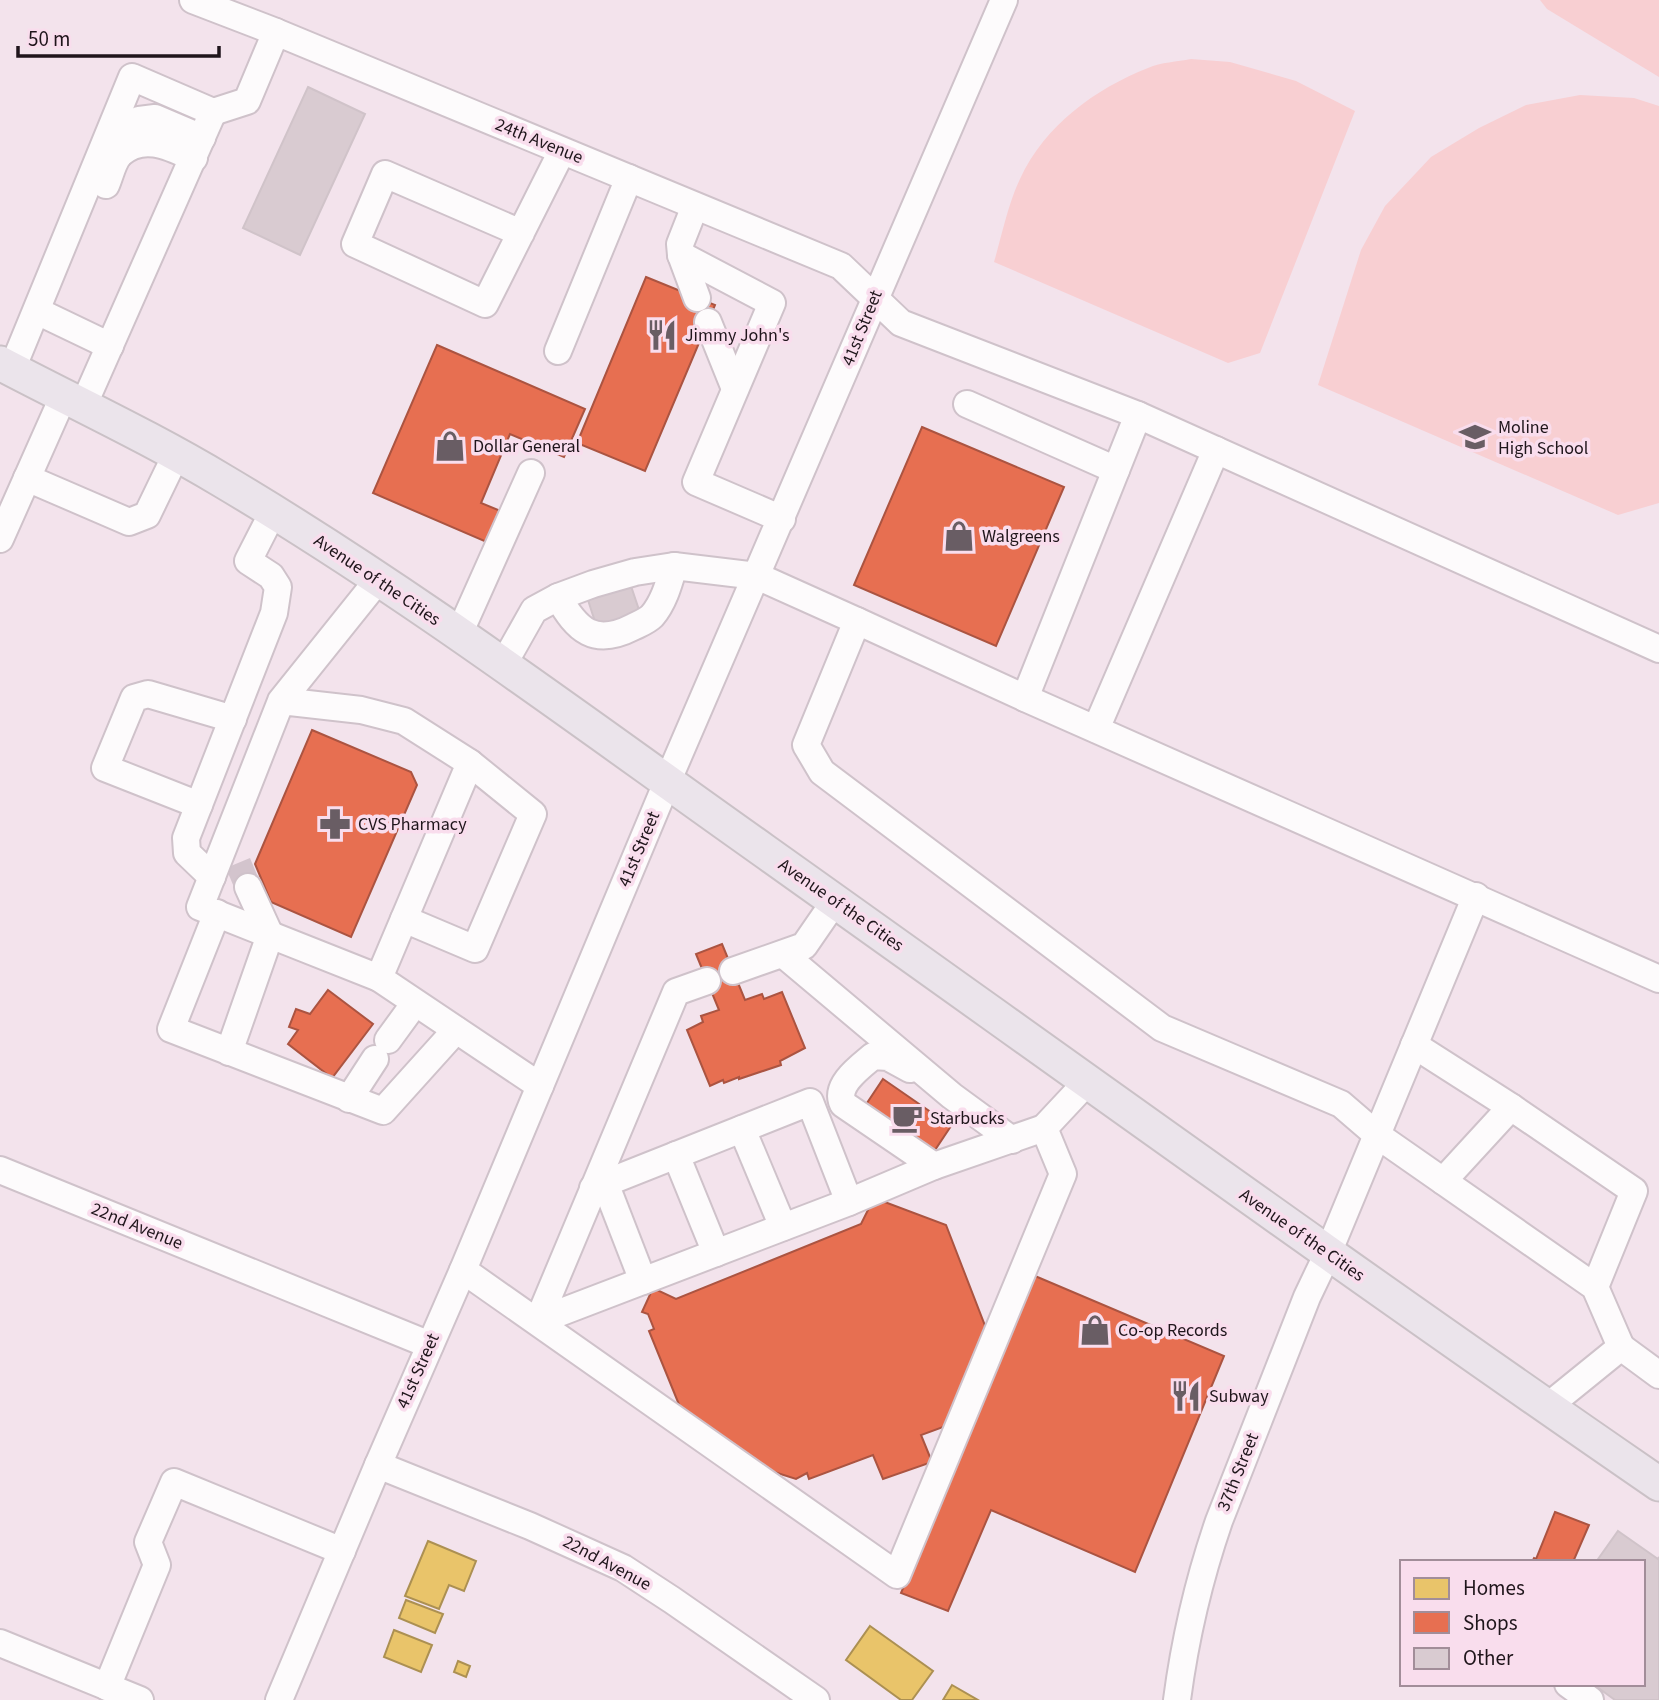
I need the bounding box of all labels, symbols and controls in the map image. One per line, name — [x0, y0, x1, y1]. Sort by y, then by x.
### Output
scale bar — [18, 14, 219, 58]
text: 50 m — [28, 24, 70, 54]
street label: 24th Avenue — [491, 112, 587, 170]
street label: 41st Street — [835, 286, 889, 370]
restaurant icon: Jimmy John's — [645, 318, 679, 352]
place label: Jimmy John's — [685, 323, 790, 348]
place label: Moline High School — [1498, 415, 1588, 461]
school or university icon: Moline High School — [1458, 420, 1492, 454]
shop icon: Dollar General — [433, 429, 467, 463]
place label: Dollar General — [473, 434, 580, 459]
shop icon: Walgreens — [942, 519, 976, 553]
place label: Walgreens — [982, 524, 1060, 549]
street label: Avenue of the Cities — [309, 528, 445, 632]
pharmacy icon: CVS Pharmacy — [318, 807, 352, 841]
street label: 41st Street — [612, 807, 666, 891]
place label: CVS Pharmacy — [358, 812, 467, 837]
street label: Avenue of the Cities — [773, 852, 909, 958]
cafe icon: Starbucks — [890, 1101, 924, 1135]
place label: Starbucks — [930, 1106, 1005, 1131]
street label: Avenue of the Cities — [1234, 1182, 1370, 1288]
street label: 22nd Avenue — [87, 1196, 187, 1256]
shop icon: Co-op Records — [1078, 1313, 1112, 1347]
place label: Co-op Records — [1118, 1318, 1227, 1343]
street label: 41st Street — [390, 1329, 446, 1413]
restaurant icon: Subway — [1169, 1379, 1203, 1413]
place label: Subway — [1209, 1384, 1269, 1409]
street label: 37th Street — [1211, 1429, 1265, 1515]
street label: 22nd Avenue — [558, 1529, 656, 1597]
legend — [1400, 1560, 1645, 1686]
text: Homes — [1463, 1573, 1525, 1603]
text: Shops — [1463, 1608, 1518, 1638]
text: Other — [1463, 1643, 1514, 1673]

